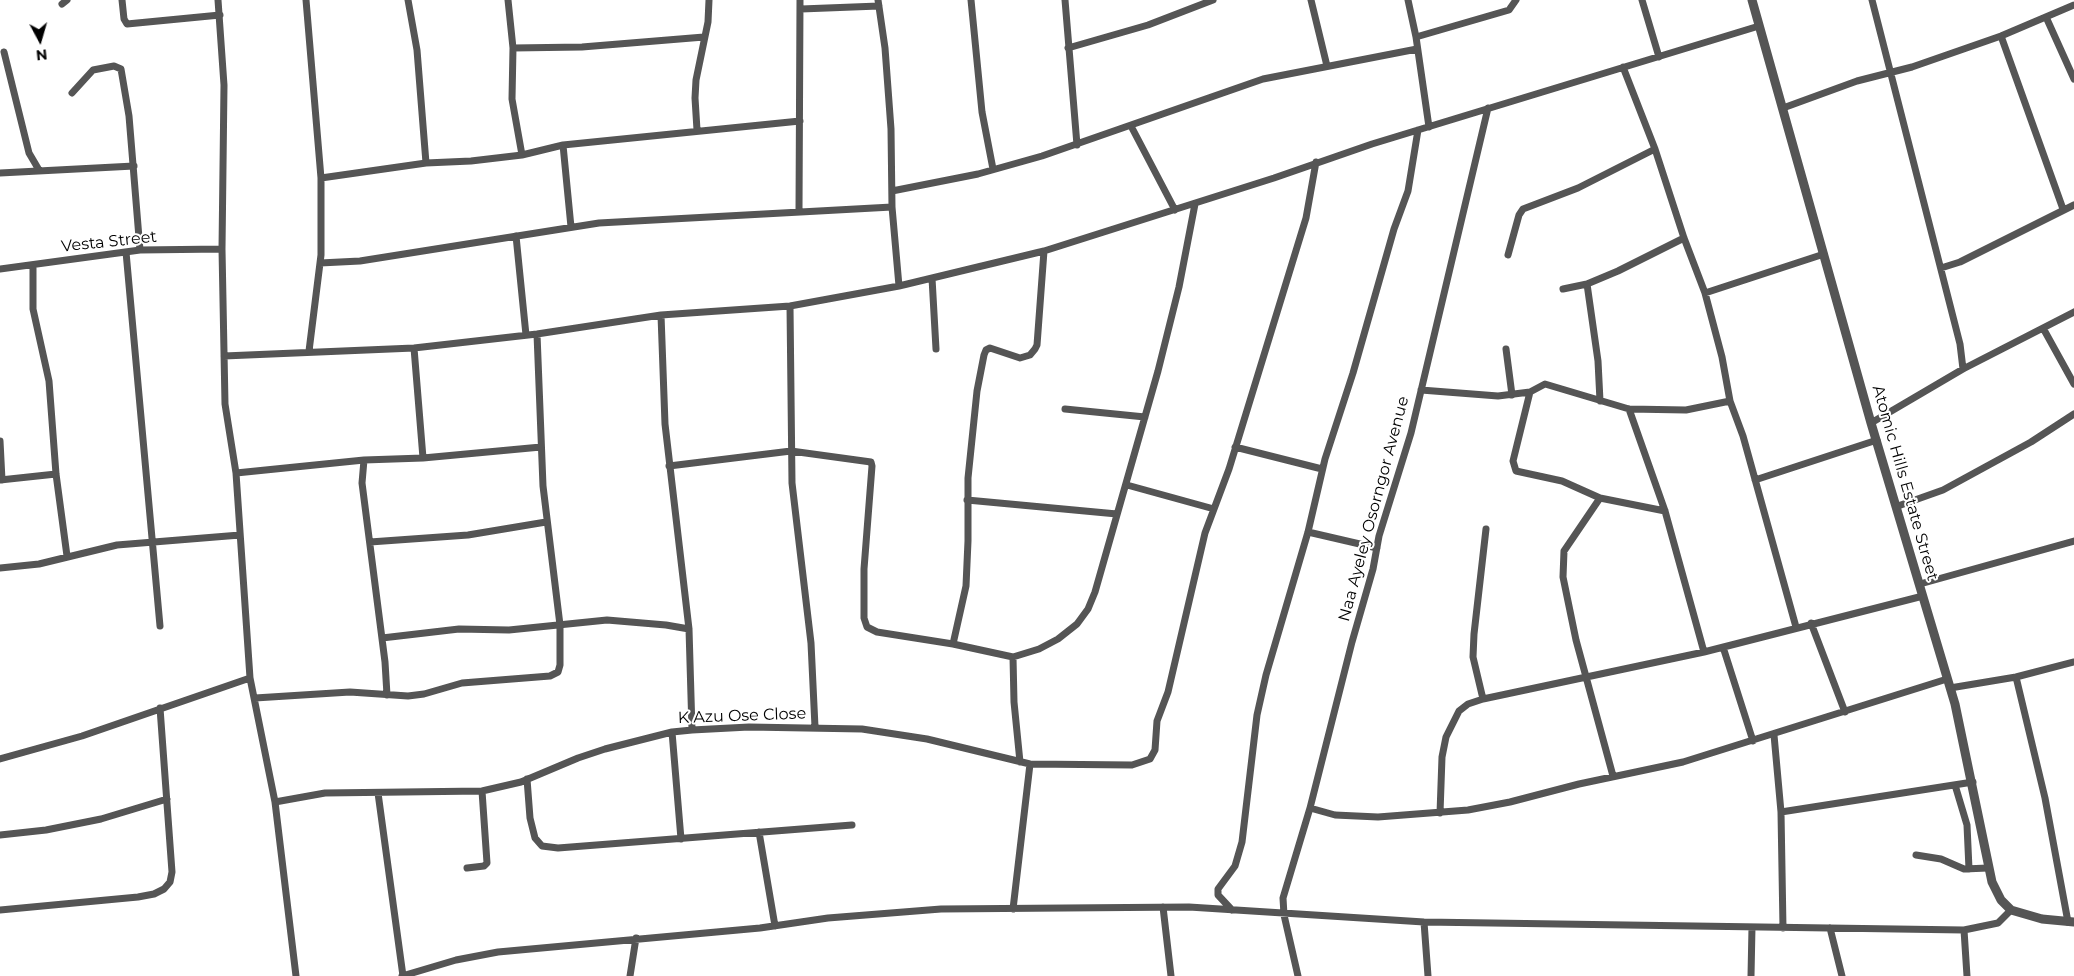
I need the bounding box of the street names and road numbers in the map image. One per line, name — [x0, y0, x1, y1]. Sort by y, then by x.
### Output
street label: Vesta Street — [60, 227, 158, 257]
street label: Atomic Hills Estate Street — [1868, 383, 1942, 583]
street label: Naa Ayeley Osorngor Avenue — [1335, 394, 1413, 624]
street label: K Azu Ose Close — [678, 704, 806, 728]

